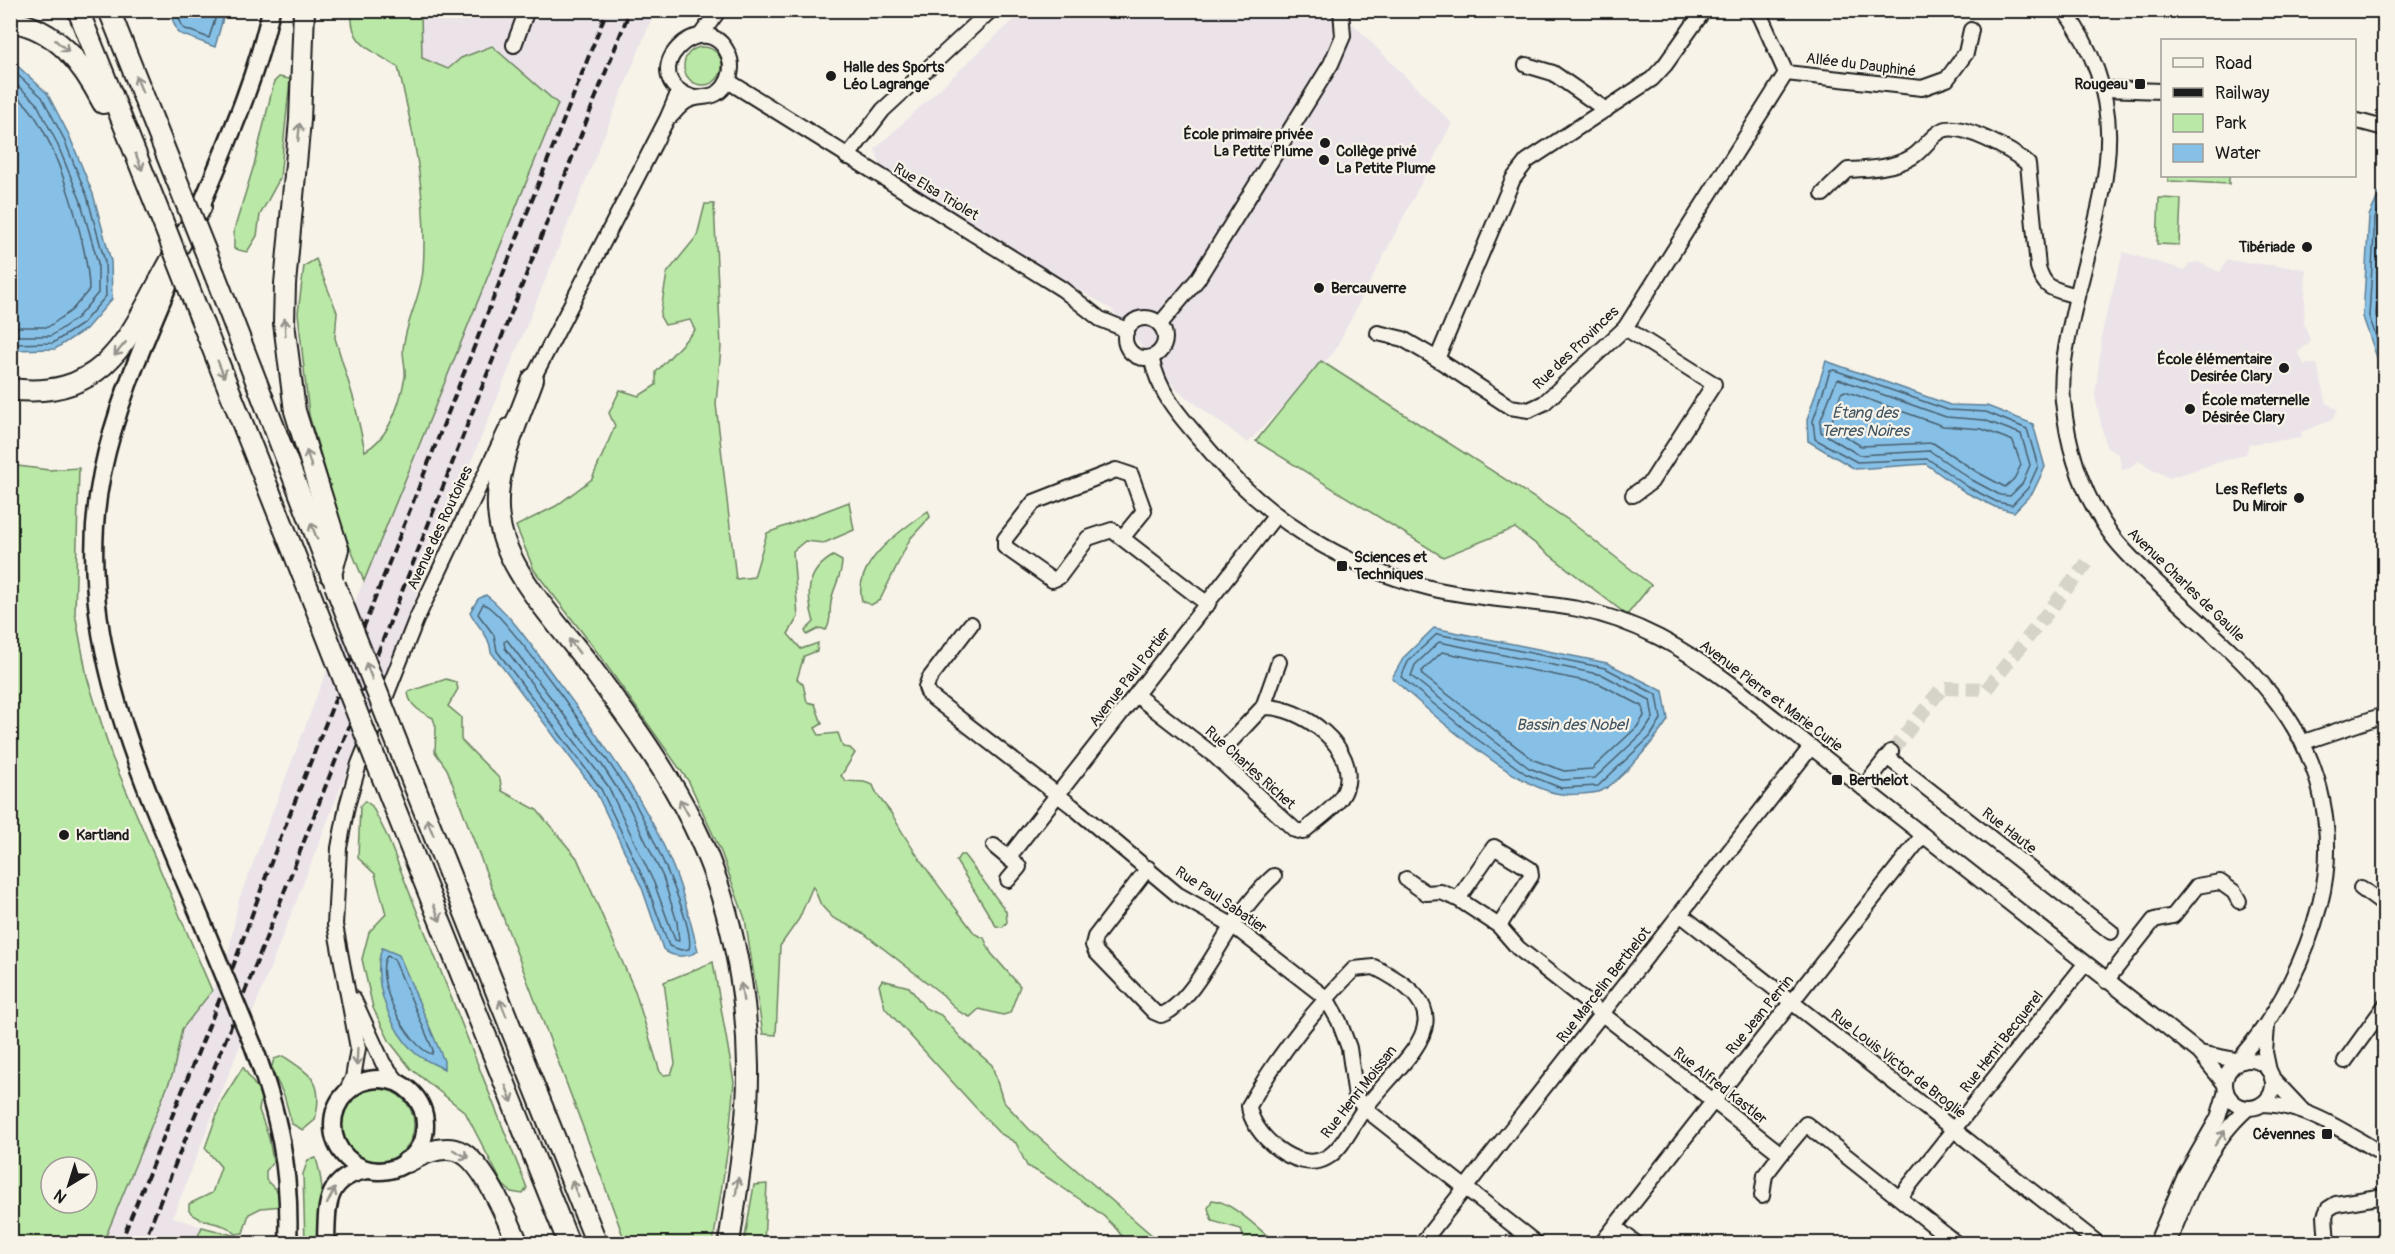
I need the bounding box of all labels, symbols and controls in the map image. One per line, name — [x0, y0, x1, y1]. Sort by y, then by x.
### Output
one-way arrow — [55, 39, 70, 53]
legend — [2161, 39, 2356, 177]
street label: Allée du Dauphiné — [1805, 49, 1917, 81]
text: Road — [2215, 52, 2252, 75]
place label: Halle des Sports Léo Lagrange — [843, 58, 944, 94]
marker: Halle des Sports Léo Lagrange — [824, 69, 838, 83]
place label: Rougeau — [2075, 75, 2128, 94]
one-way arrow — [133, 76, 144, 94]
marker: Rougeau — [2133, 77, 2147, 91]
text: Railway — [2215, 82, 2270, 105]
text: Park — [2215, 112, 2247, 135]
one-way arrow — [294, 123, 305, 143]
place label: École primaire privée La Petite Plume — [1184, 125, 1314, 161]
marker: École primaire privée La Petite Plume — [1318, 136, 1332, 150]
place label: Collège privé La Petite Plume — [1336, 142, 1436, 178]
text: Water — [2215, 142, 2261, 165]
one-way arrow — [134, 153, 145, 171]
marker: Collège privé La Petite Plume — [1317, 153, 1331, 167]
street label: Rue Elsa Triolet — [890, 159, 983, 225]
place label: Tibériade — [2238, 238, 2296, 257]
marker: Tibériade — [2300, 240, 2314, 254]
place label: Bercauverre — [1331, 279, 1407, 298]
marker: Bercauverre — [1312, 281, 1326, 295]
street label: Rue des Provinces — [1529, 302, 1623, 394]
one-way arrow — [279, 317, 290, 337]
one-way arrow — [113, 341, 127, 356]
place label: École élémentaire Desirée Clary — [2157, 350, 2273, 386]
one-way arrow — [216, 359, 227, 378]
marker: École élémentaire Desirée Clary — [2277, 361, 2291, 375]
place label: École maternelle Désirée Clary — [2202, 391, 2310, 427]
marker: École maternelle Désirée Clary — [2183, 402, 2197, 416]
water label: Étang des Terres Noires — [1821, 403, 1911, 441]
one-way arrow — [302, 450, 313, 469]
street label: Avenue des Routoires — [403, 463, 477, 593]
place label: Les Reflets Du Miroir — [2215, 480, 2288, 516]
marker: Les Reflets Du Miroir — [2292, 491, 2306, 505]
one-way arrow — [308, 522, 319, 540]
street label: Avenue Charles de Gaulle — [2123, 524, 2249, 646]
place label: Sciences et Techniques — [1353, 548, 1428, 584]
marker: Sciences et Techniques — [1335, 559, 1349, 573]
street label: Avenue Paul Portier — [1085, 623, 1175, 731]
street label: Avenue Pierre et Marie Curie — [1696, 636, 1847, 756]
one-way arrow — [568, 638, 580, 654]
one-way arrow — [363, 662, 374, 681]
water label: Bassin des Nobel — [1516, 715, 1630, 735]
street label: Rue Charles Richet — [1201, 722, 1300, 814]
place label: Berthelot — [1849, 771, 1909, 790]
marker: Berthelot — [1830, 773, 1844, 787]
one-way arrow — [678, 798, 689, 816]
street label: Rue Haute — [1978, 804, 2041, 859]
one-way arrow — [424, 818, 435, 837]
place label: Kartland — [76, 826, 129, 845]
marker: Kartland — [57, 828, 71, 842]
street label: Rue Paul Sabatier — [1171, 862, 1271, 938]
one-way arrow — [432, 903, 443, 922]
street label: Rue Marcelin Berthelot — [1553, 922, 1656, 1047]
street label: Rue Jean Perrin — [1722, 971, 1798, 1059]
one-way arrow — [736, 982, 747, 1002]
street label: Rue Henri Becquerel — [1956, 987, 2048, 1097]
one-way arrow — [497, 999, 508, 1018]
street label: Rue Louis Victor de Broglie — [1827, 1005, 1970, 1123]
street label: Rue Henri Moissan — [1317, 1042, 1401, 1142]
street label: Rue Alfred Kastler — [1669, 1043, 1771, 1129]
one-way arrow — [352, 1046, 363, 1066]
one-way arrow — [504, 1084, 515, 1103]
place label: Cévennes — [2253, 1125, 2315, 1144]
marker: Cévennes — [2320, 1127, 2334, 1141]
one-way arrow — [2214, 1130, 2226, 1146]
one-way arrow — [452, 1148, 469, 1160]
north arrow — [39, 1155, 99, 1215]
one-way arrow — [732, 1176, 743, 1196]
one-way arrow — [569, 1180, 580, 1199]
text: N — [50, 1185, 71, 1207]
one-way arrow — [326, 1187, 338, 1205]

